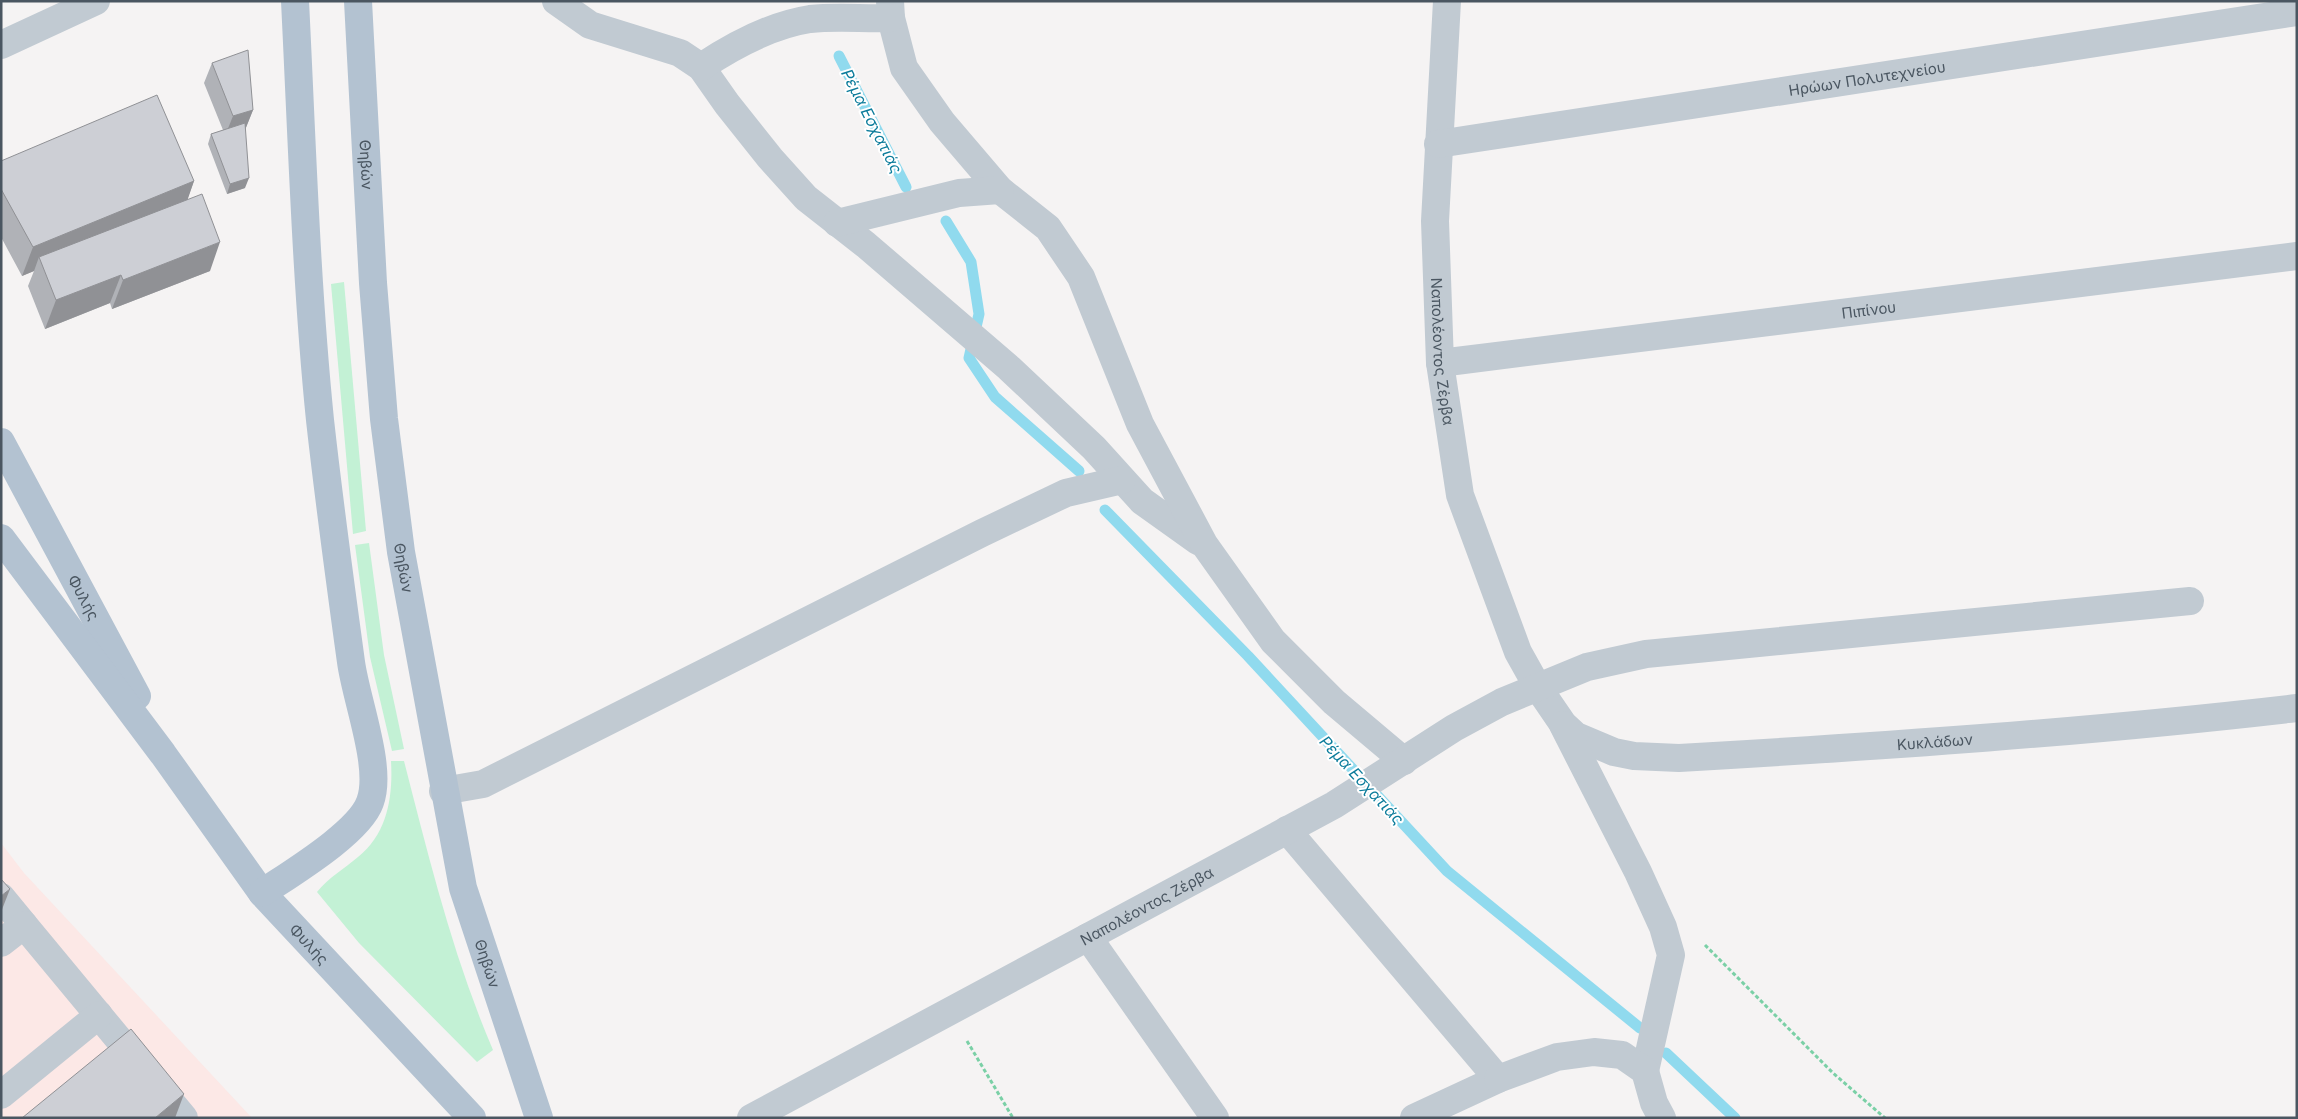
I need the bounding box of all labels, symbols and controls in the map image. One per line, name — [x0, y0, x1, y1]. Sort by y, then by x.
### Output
street label: Ηρώων Πολυτεχνείου — [1787, 57, 1947, 100]
water label: Ρέμα Εσχατιάς — [837, 65, 907, 177]
street label: Θηβών — [356, 139, 378, 191]
street label: Ναπολέοντος Ζέρβα — [1427, 277, 1459, 426]
street label: Πιπίνου — [1840, 297, 1897, 322]
street label: Θηβών — [390, 542, 418, 594]
street label: Φυλής — [64, 571, 104, 623]
street label: Κυκλάδων — [1896, 729, 1974, 754]
water label: Ρέμα Εσχατιάς — [1316, 731, 1408, 829]
street label: Ναπολέοντος Ζέρβα — [1077, 862, 1216, 949]
street label: Φυλής — [286, 919, 333, 968]
street label: Θηβών — [471, 937, 505, 990]

